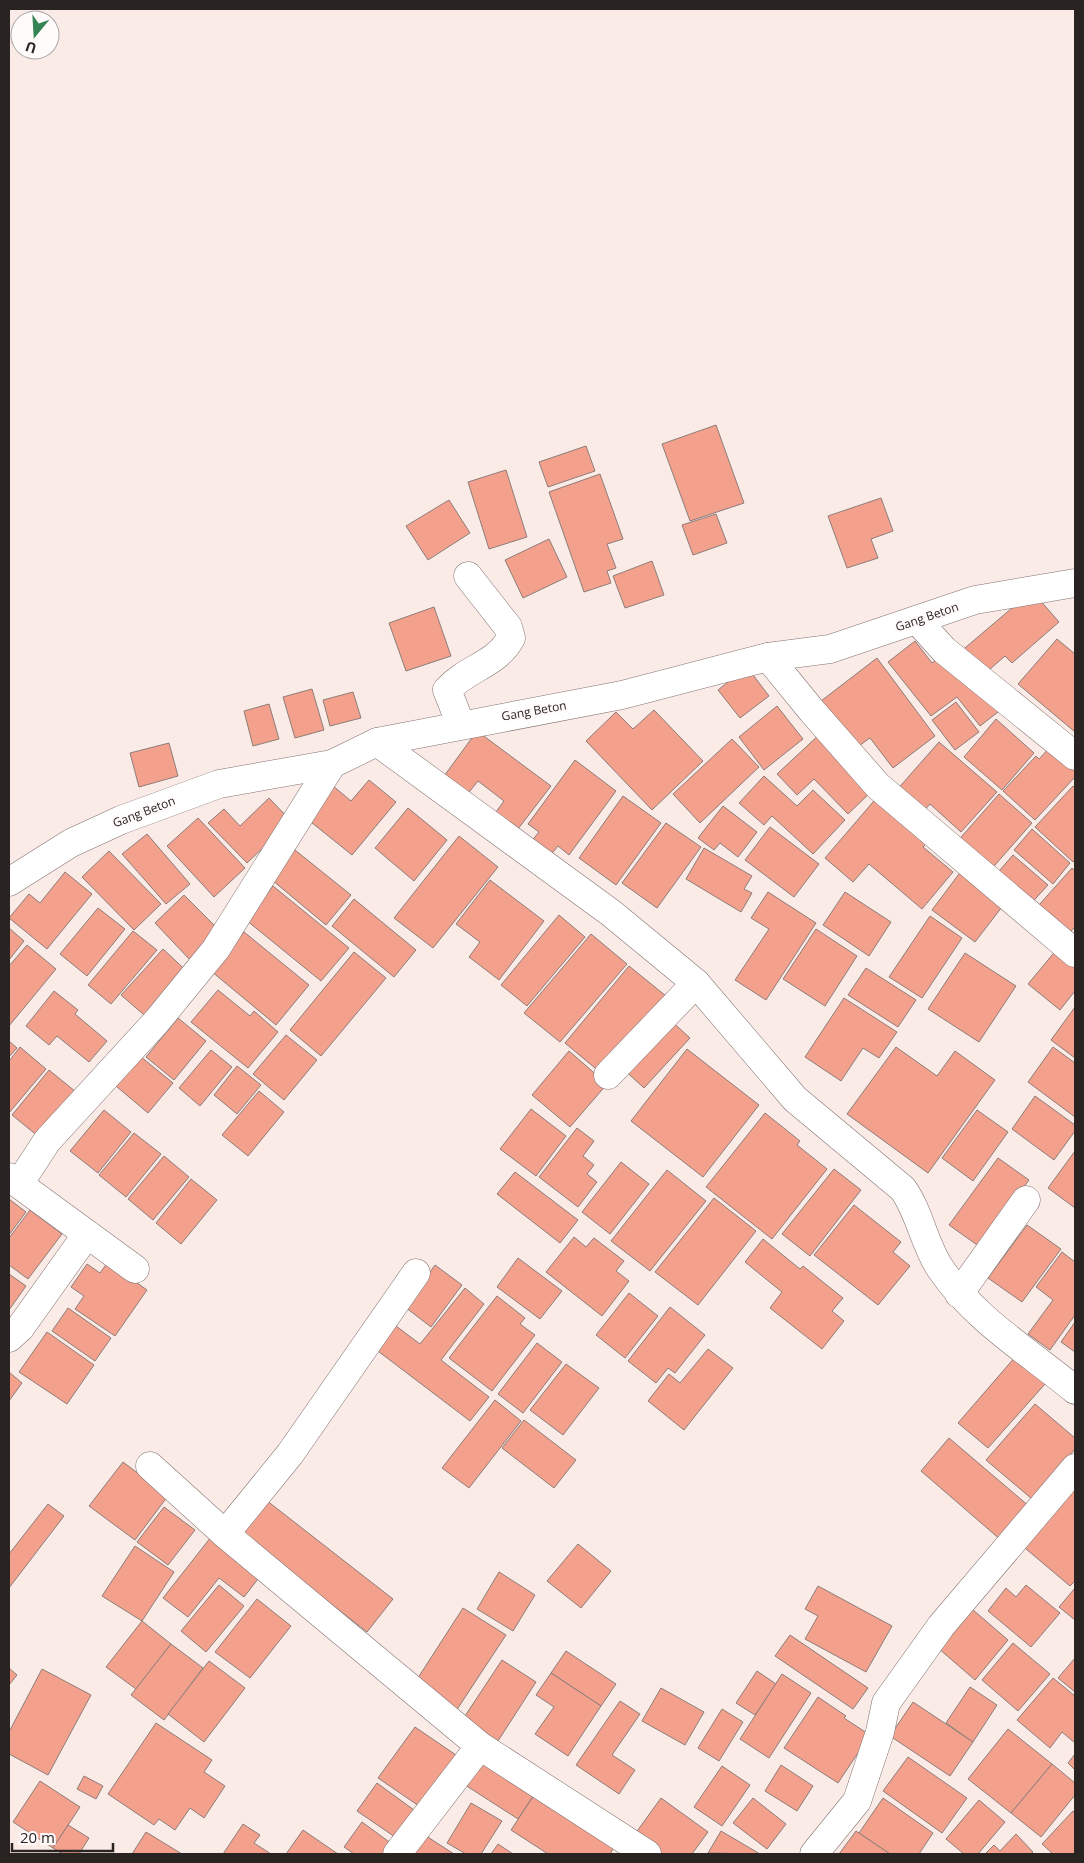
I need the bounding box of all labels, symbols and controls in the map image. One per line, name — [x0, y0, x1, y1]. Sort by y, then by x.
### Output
north arrow — [10, 10, 60, 60]
text: U — [23, 37, 39, 59]
street label: Gang Beton — [893, 598, 961, 635]
street label: Gang Beton — [500, 696, 568, 725]
street label: Gang Beton — [110, 792, 178, 831]
scale bar — [12, 1820, 114, 1852]
text: 20 m — [20, 1827, 55, 1847]

